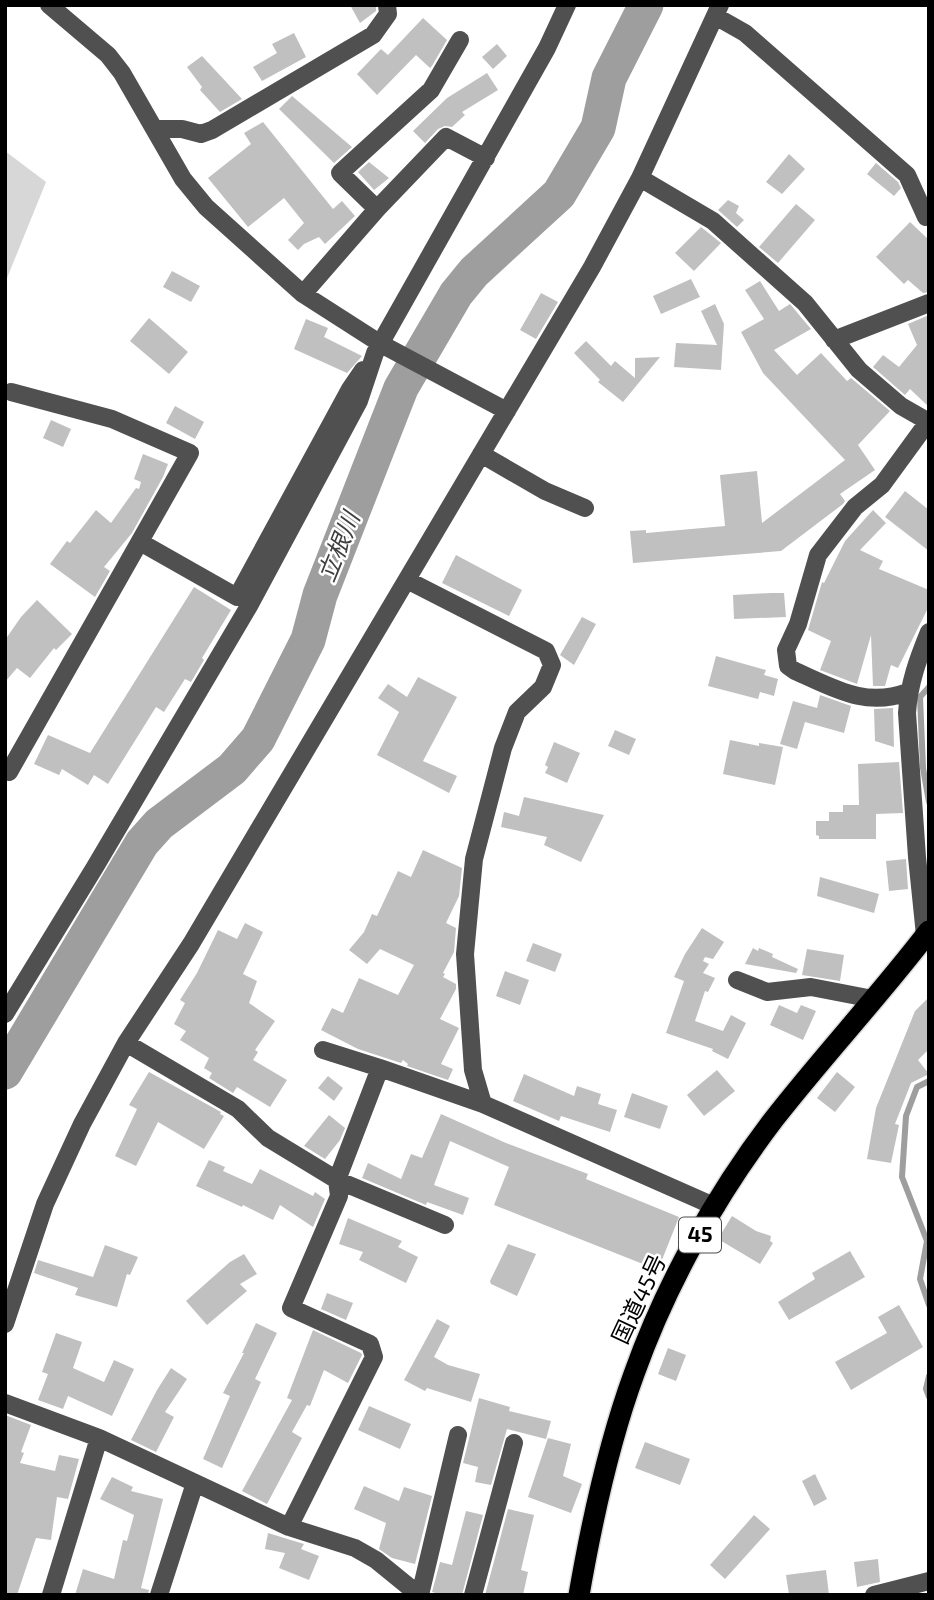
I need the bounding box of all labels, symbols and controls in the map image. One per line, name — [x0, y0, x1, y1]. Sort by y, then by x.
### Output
water label: 立根川 — [311, 505, 366, 585]
road number: 45 — [679, 1218, 721, 1252]
street label: 国道45号 — [605, 1249, 671, 1348]

